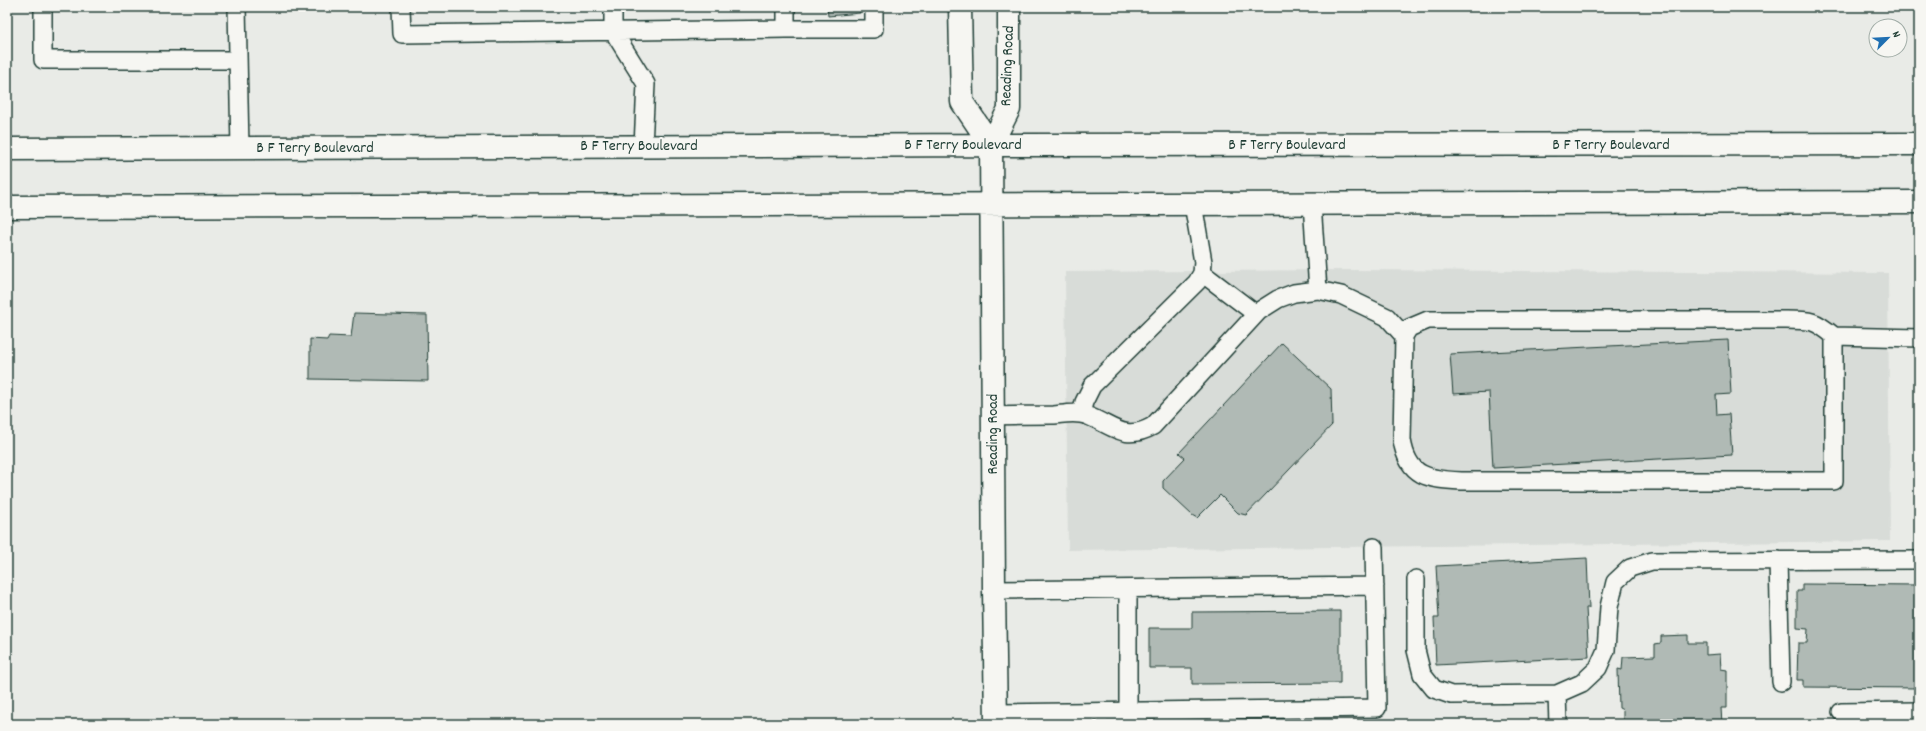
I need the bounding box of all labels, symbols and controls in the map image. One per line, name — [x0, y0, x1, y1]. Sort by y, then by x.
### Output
north arrow — [1868, 18, 1908, 58]
street label: Reading Road — [995, 25, 1021, 107]
text: N — [1887, 29, 1904, 41]
street label: B F Terry Boulevard — [904, 134, 1022, 157]
street label: B F Terry Boulevard — [1228, 134, 1346, 157]
street label: B F Terry Boulevard — [1552, 134, 1670, 157]
street label: B F Terry Boulevard — [580, 135, 698, 158]
street label: B F Terry Boulevard — [256, 137, 374, 160]
street label: Reading Road — [982, 394, 1005, 474]

